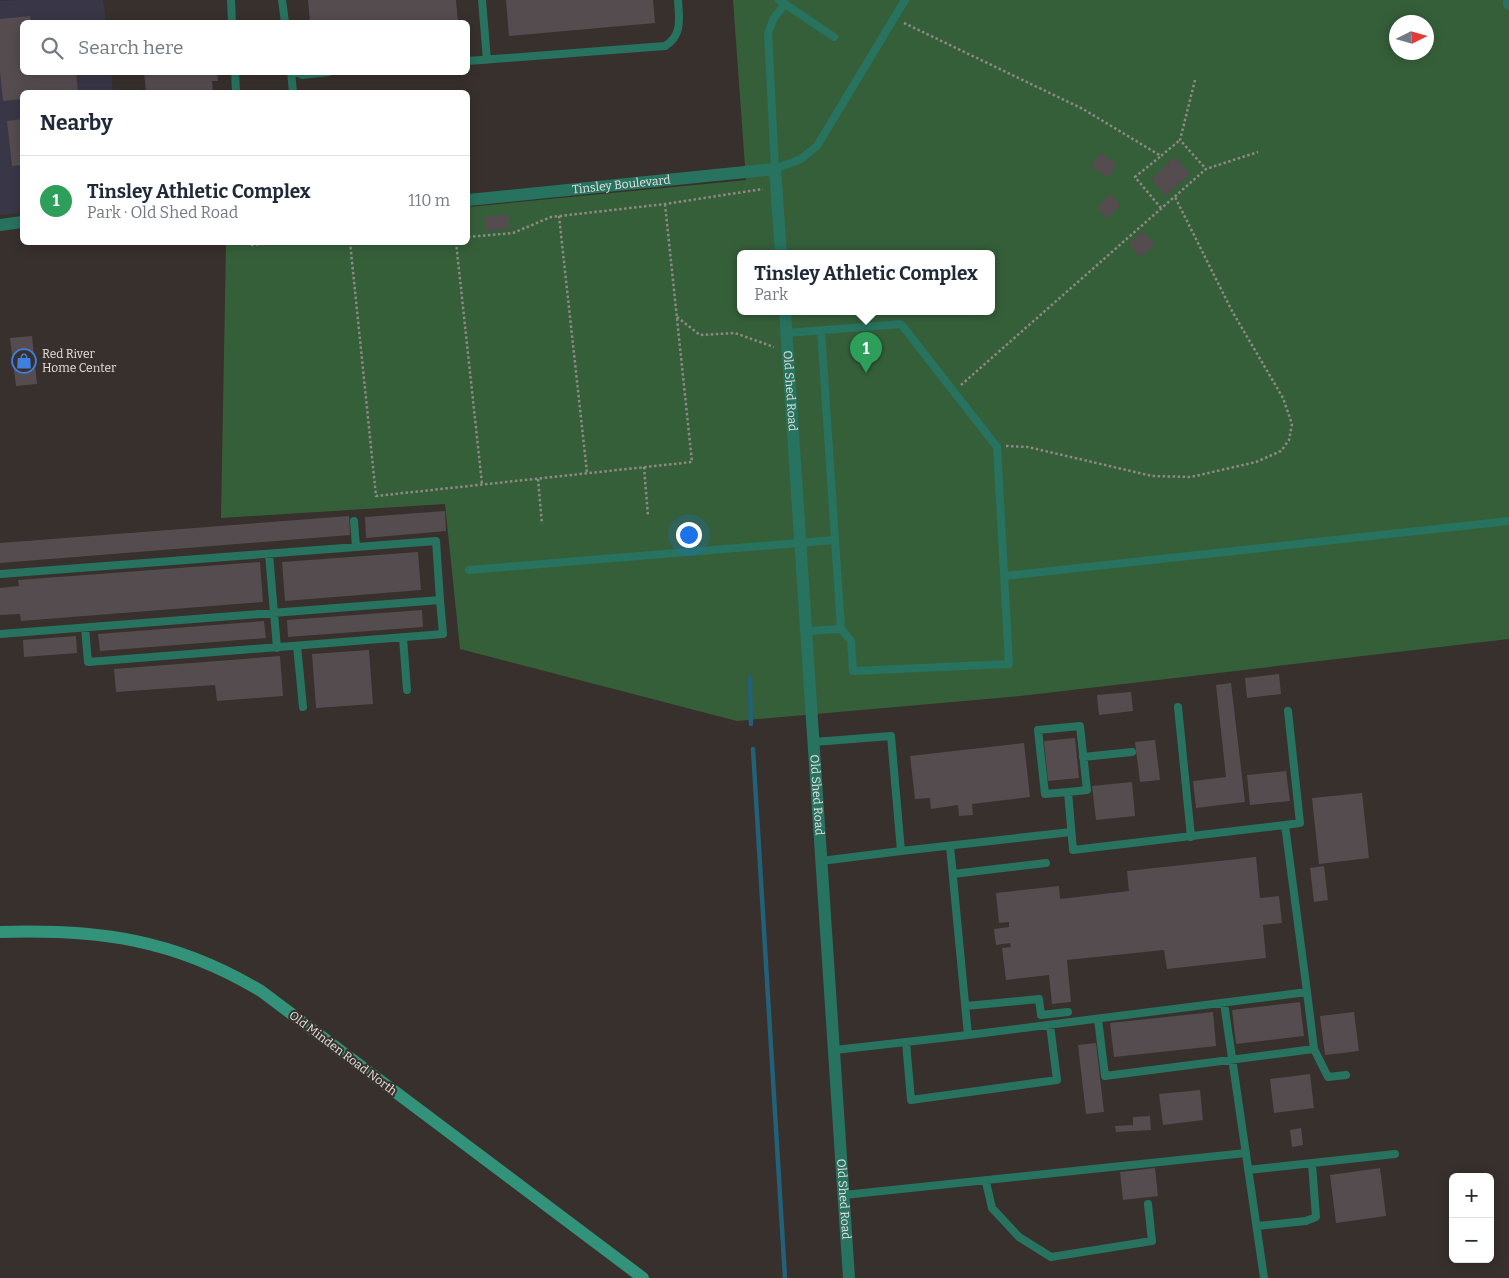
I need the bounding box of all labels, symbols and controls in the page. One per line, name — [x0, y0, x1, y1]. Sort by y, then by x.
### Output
north arrow — [1389, 15, 1434, 60]
search box — [20, 20, 470, 75]
icon: search — [38, 34, 66, 62]
text: Search here — [78, 36, 183, 59]
text: Nearby — [40, 110, 113, 136]
street label: Tinsley Boulevard — [571, 173, 671, 196]
text: Tinsley Athletic Complex — [87, 180, 311, 203]
text: 1 — [53, 191, 59, 210]
text: 110 m — [408, 191, 450, 210]
text: Park · Old Shed Road — [87, 203, 238, 222]
popup — [737, 250, 995, 315]
text: Tinsley Athletic Complex — [754, 262, 978, 285]
text: Park — [754, 285, 788, 304]
pin: 1 — [850, 332, 882, 373]
place label: Red River Home Center — [42, 347, 117, 375]
shop icon: Red River Home Center — [11, 348, 37, 374]
street label: Old Shed Road — [781, 350, 800, 432]
your location — [676, 522, 702, 548]
street label: Old Shed Road — [807, 754, 827, 836]
street label: Old Minden Road North — [286, 1008, 400, 1098]
street label: Old Shed Road — [834, 1158, 853, 1240]
map controls — [1449, 1173, 1494, 1263]
button: + — [1449, 1173, 1494, 1218]
button: − — [1449, 1218, 1494, 1263]

